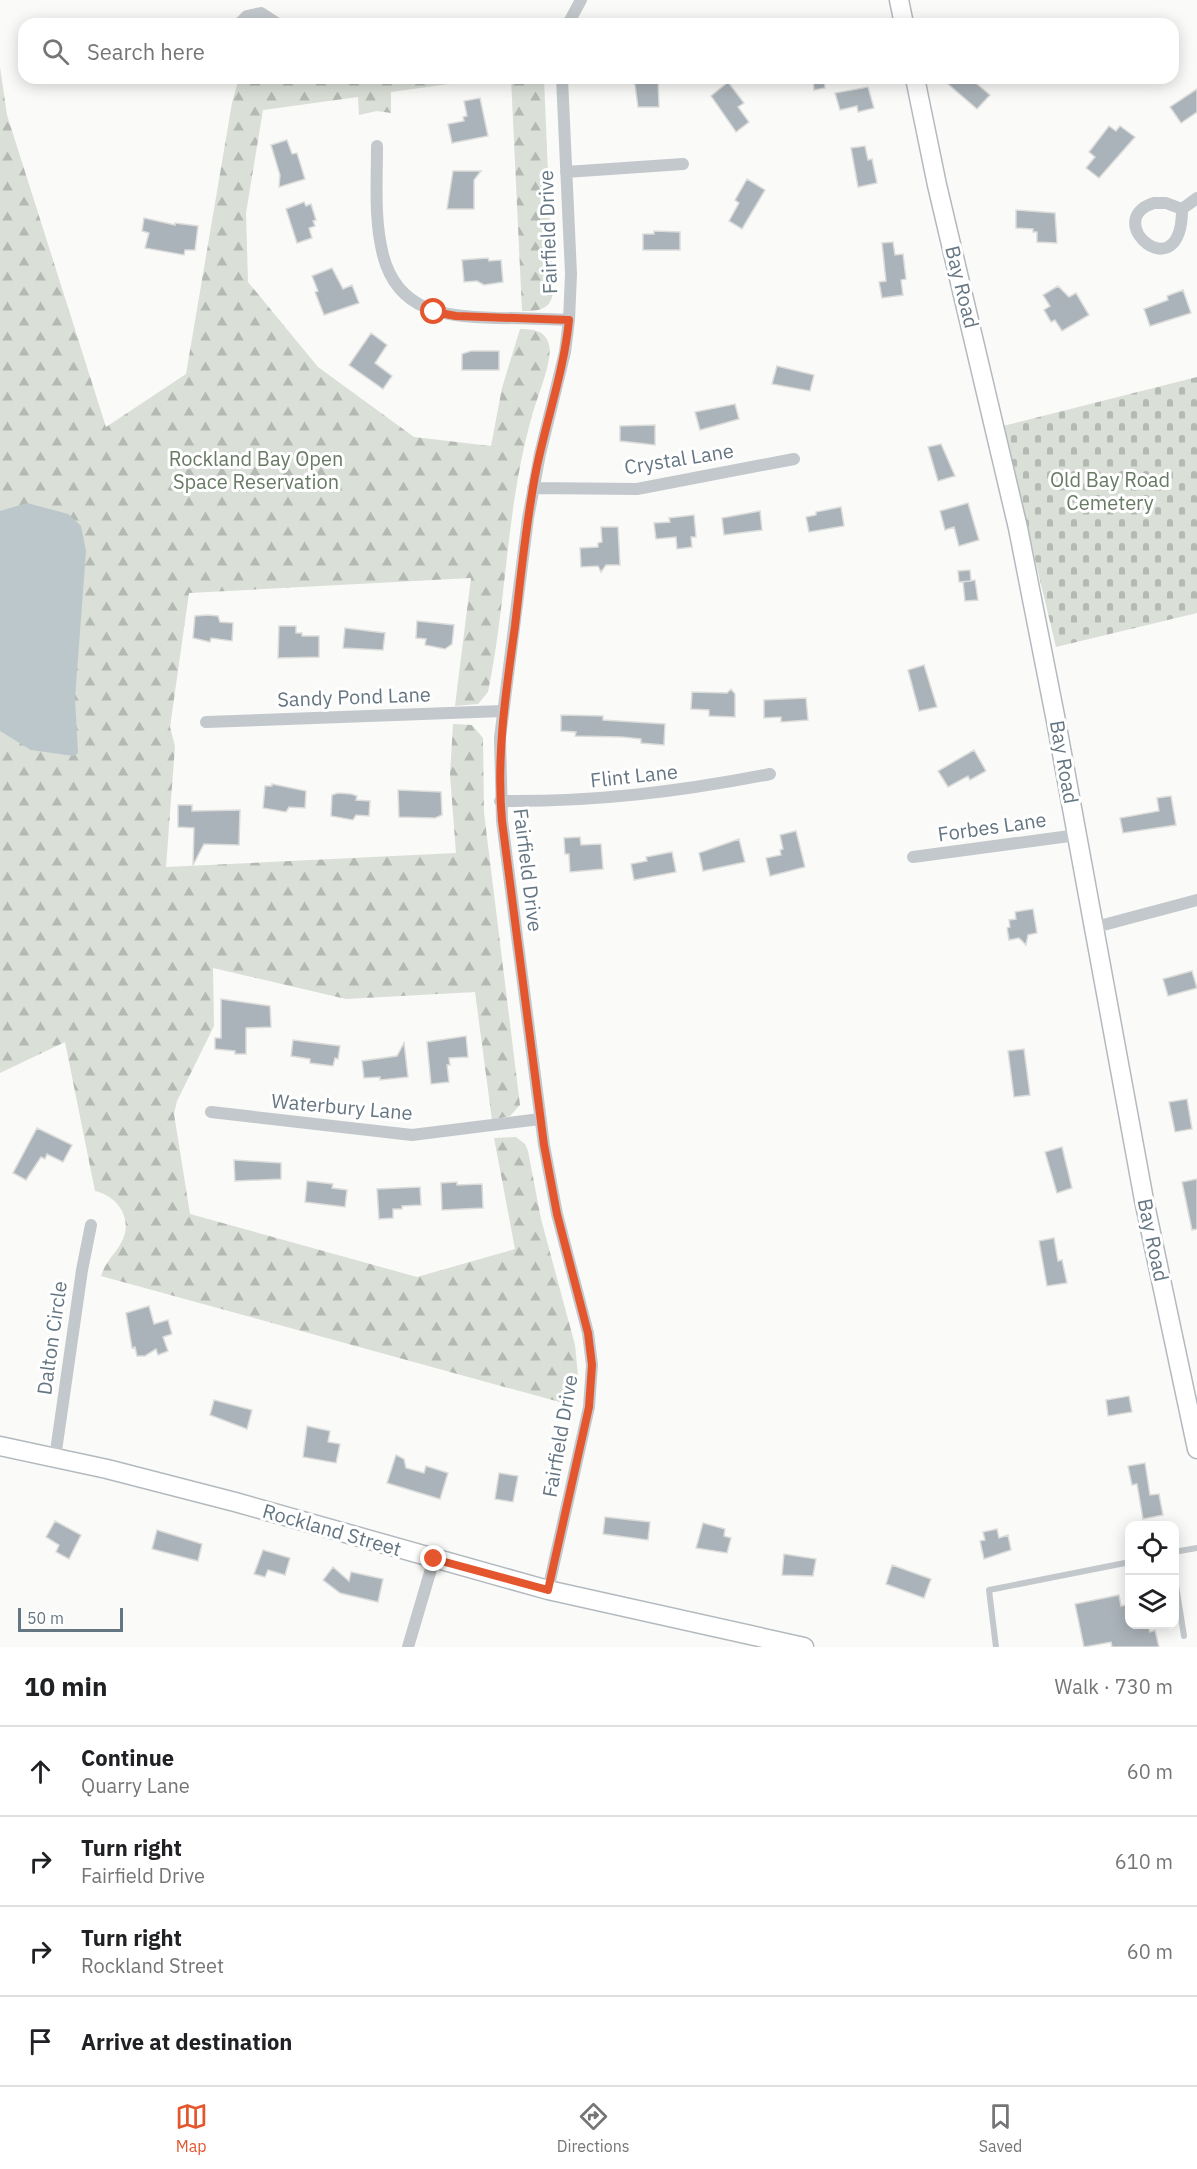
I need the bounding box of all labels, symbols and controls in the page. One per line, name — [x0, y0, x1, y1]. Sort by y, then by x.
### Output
search box — [18, 18, 1179, 84]
icon: search — [39, 35, 72, 68]
text: Search here — [87, 37, 205, 66]
street label: Fairfield Drive — [532, 170, 563, 294]
street label: Bay Road — [939, 243, 986, 331]
route start — [420, 298, 446, 324]
street label: Crystal Lane — [622, 437, 736, 480]
park label: Rockland Bay Open Space Reservation — [169, 445, 343, 495]
park label: Old Bay Road Cemetery — [1050, 466, 1170, 516]
street label: Sandy Pond Lane — [277, 680, 431, 713]
street label: Bay Road — [1044, 718, 1085, 806]
street label: Flint Lane — [589, 757, 679, 794]
street label: Forbes Lane — [936, 806, 1048, 847]
street label: Fairfield Drive — [508, 807, 549, 933]
street label: Waterbury Lane — [270, 1087, 414, 1126]
street label: Bay Road — [1132, 1196, 1175, 1284]
street label: Dalton Circle — [30, 1279, 73, 1397]
street label: Fairfield Drive — [535, 1373, 584, 1499]
street label: Rockland Street — [260, 1497, 405, 1562]
map controls — [1125, 1521, 1179, 1629]
button: locate — [1125, 1521, 1179, 1575]
route end — [420, 1545, 446, 1571]
button: layers — [1125, 1575, 1179, 1629]
scale bar — [18, 1605, 123, 1632]
text: 50 m — [27, 1608, 64, 1628]
text: 10 min — [24, 1669, 108, 1703]
text: Walk · 730 m — [1055, 1673, 1173, 1700]
text: Continue — [81, 1743, 174, 1772]
icon: ahead — [24, 1755, 57, 1788]
text: 60 m — [1127, 1758, 1173, 1785]
text: Quarry Lane — [81, 1772, 190, 1799]
text: Turn right — [81, 1833, 182, 1862]
icon: right — [24, 1845, 57, 1878]
text: 610 m — [1115, 1848, 1173, 1875]
text: Fairfield Drive — [81, 1862, 205, 1889]
text: Turn right — [81, 1923, 182, 1952]
icon: right — [24, 1935, 57, 1968]
text: 60 m — [1127, 1938, 1173, 1965]
text: Rockland Street — [81, 1952, 224, 1979]
icon: arrive — [24, 2025, 57, 2058]
text: Arrive at destination — [81, 2027, 292, 2056]
tab: Map — [175, 2100, 208, 2156]
tab: Directions — [557, 2100, 630, 2156]
tab: Saved — [979, 2100, 1022, 2156]

